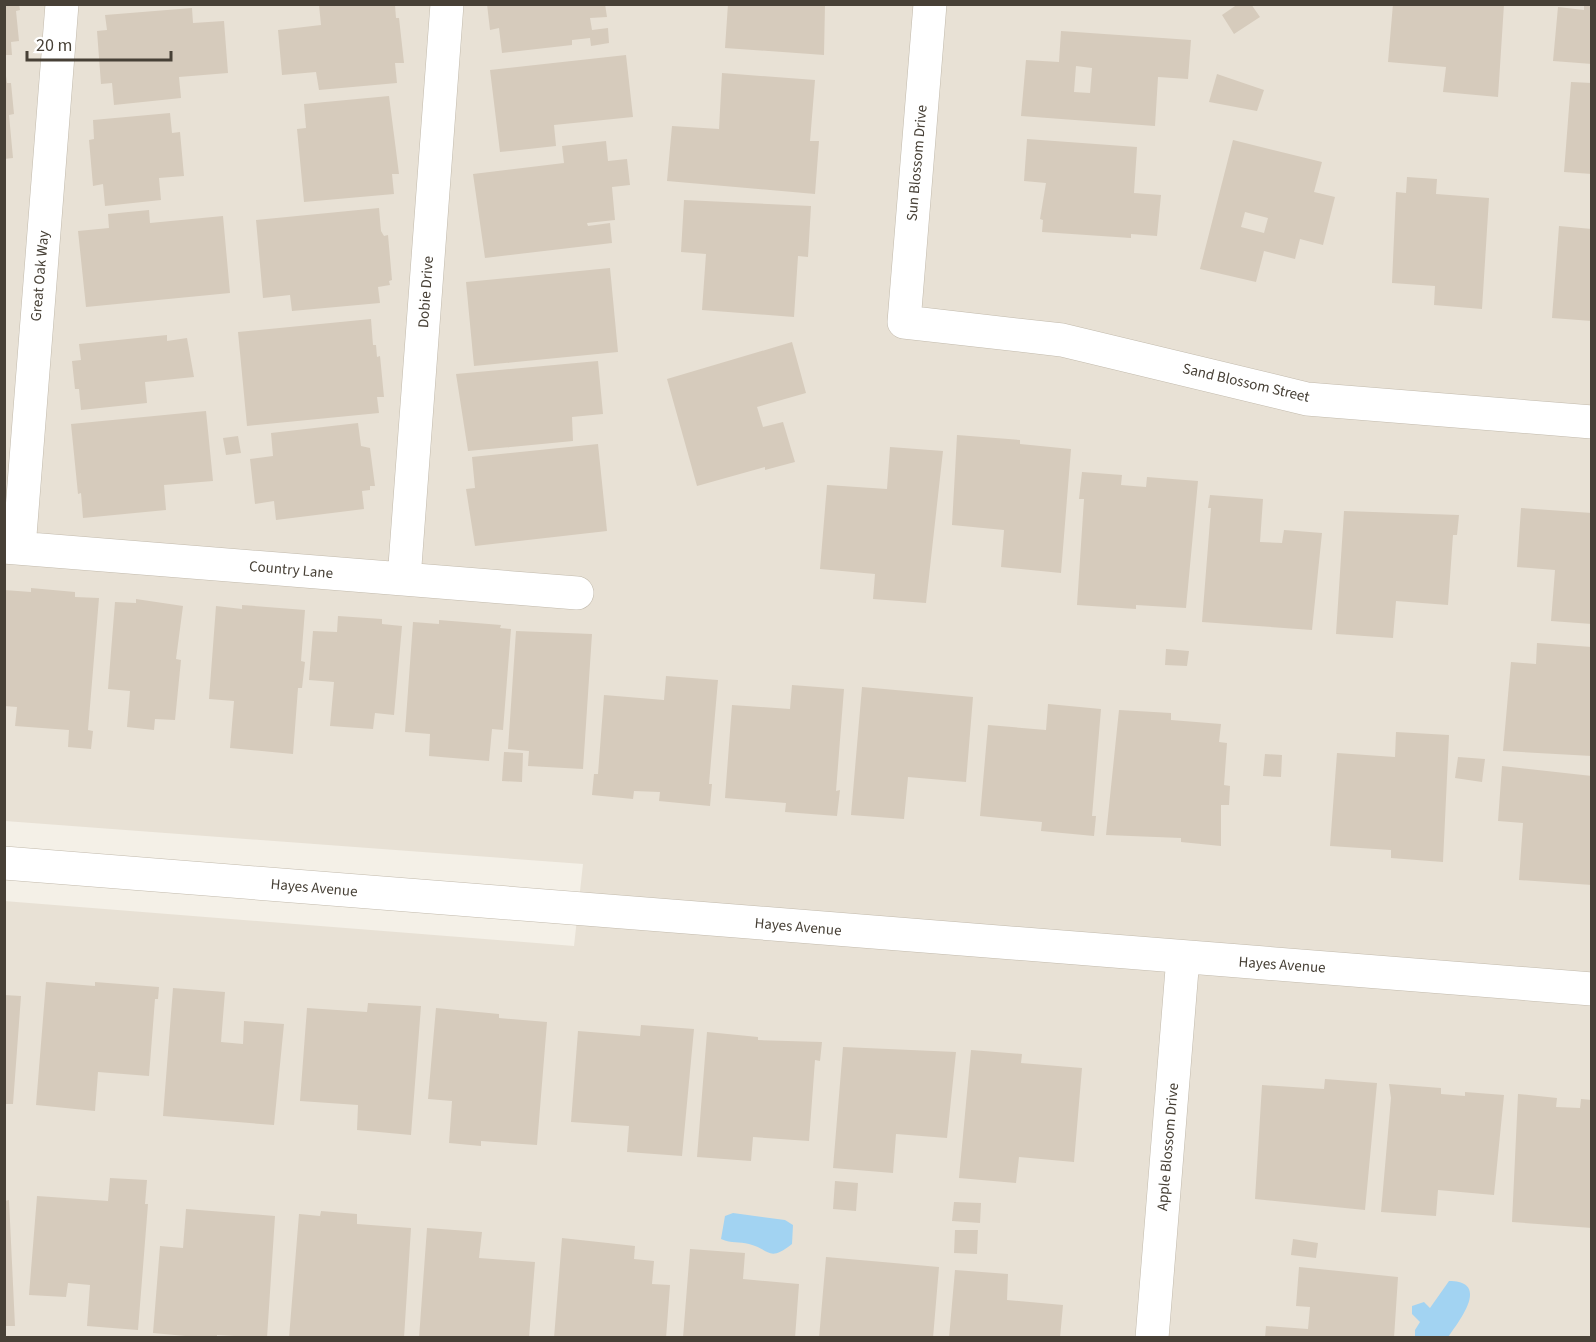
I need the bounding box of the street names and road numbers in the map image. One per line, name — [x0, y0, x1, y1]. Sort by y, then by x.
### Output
street label: Sun Blossom Drive — [901, 104, 933, 222]
street label: Great Oak Way — [26, 230, 54, 322]
street label: Dobie Drive — [413, 255, 439, 329]
street label: Sand Blossom Street — [1181, 358, 1311, 408]
street label: Country Lane — [248, 556, 334, 584]
street label: Hayes Avenue — [270, 874, 358, 902]
street label: Hayes Avenue — [754, 913, 842, 941]
street label: Hayes Avenue — [1238, 951, 1326, 979]
street label: Apple Blossom Drive — [1152, 1082, 1184, 1212]

